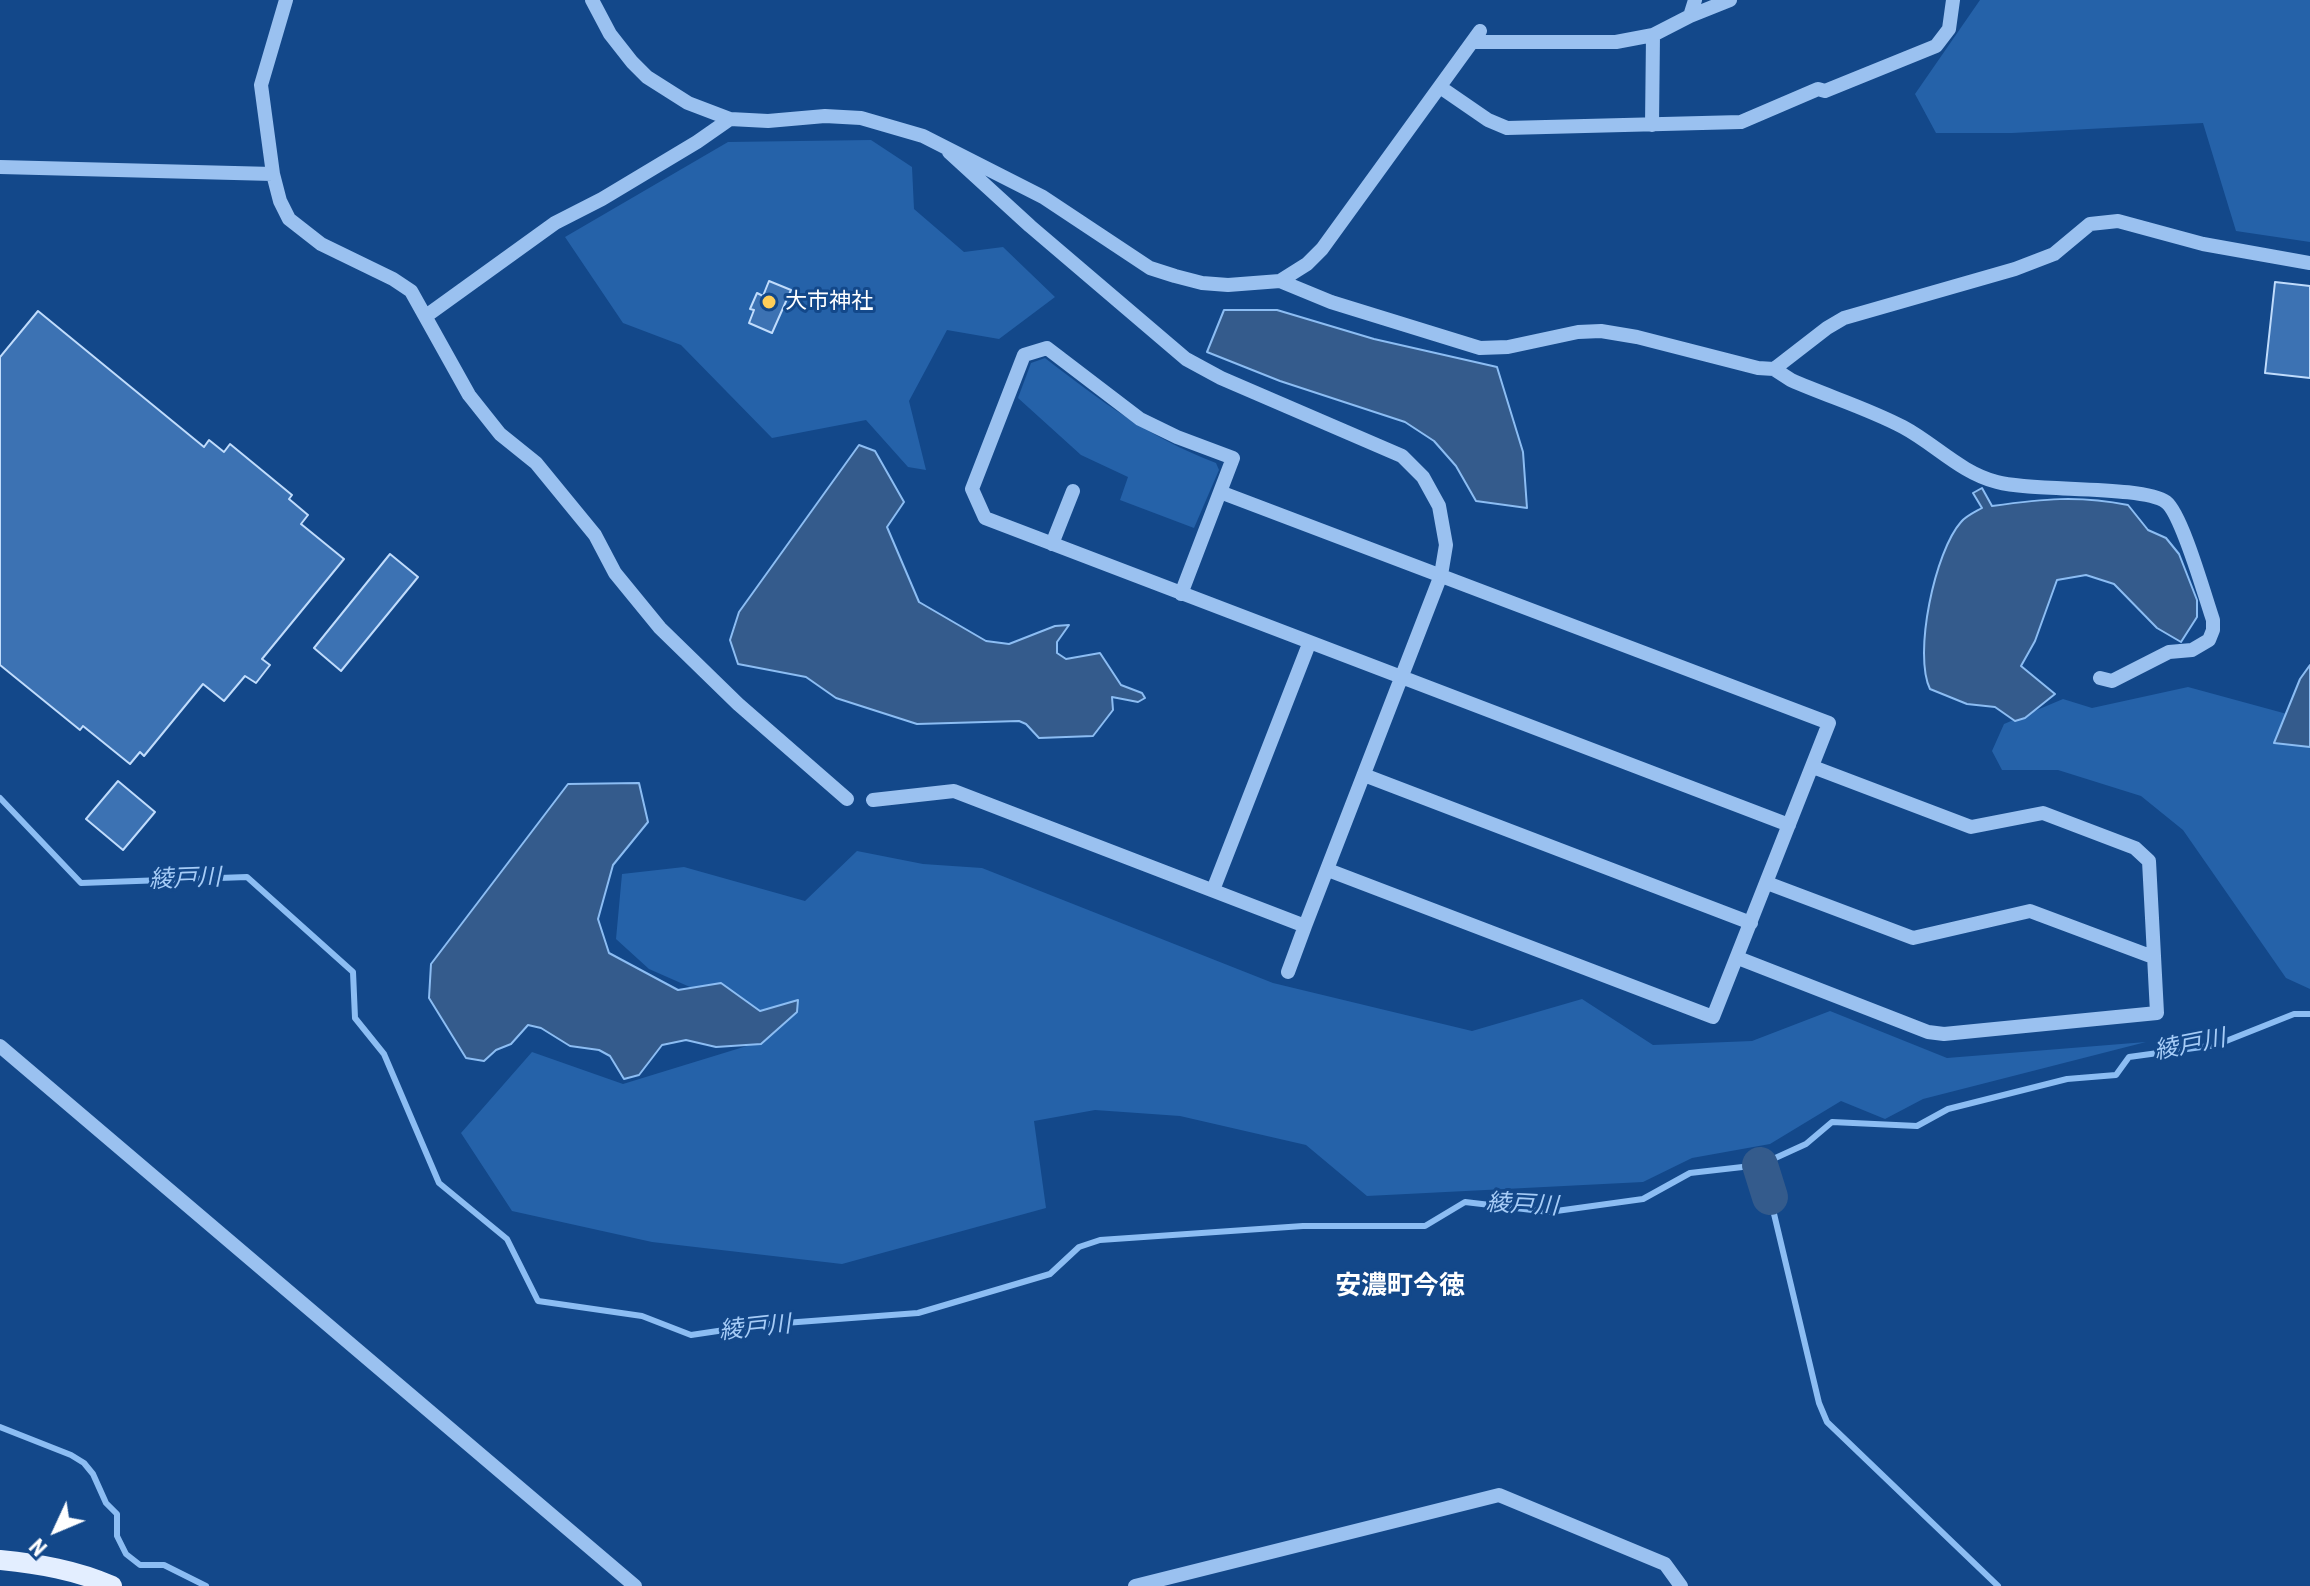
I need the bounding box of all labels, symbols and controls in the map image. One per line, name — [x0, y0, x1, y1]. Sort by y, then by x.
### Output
place label: 大市神社 — [785, 289, 873, 315]
marker: 大市神社 — [760, 293, 778, 311]
water label: 綾戸川 — [149, 864, 221, 896]
water label: 綾戸川 — [2152, 1025, 2228, 1067]
water label: 綾戸川 — [1485, 1190, 1559, 1222]
district label: 安濃町今徳 — [1335, 1271, 1465, 1303]
water label: 綾戸川 — [718, 1311, 792, 1347]
north arrow — [16, 1490, 96, 1570]
text: N — [25, 1533, 52, 1561]

